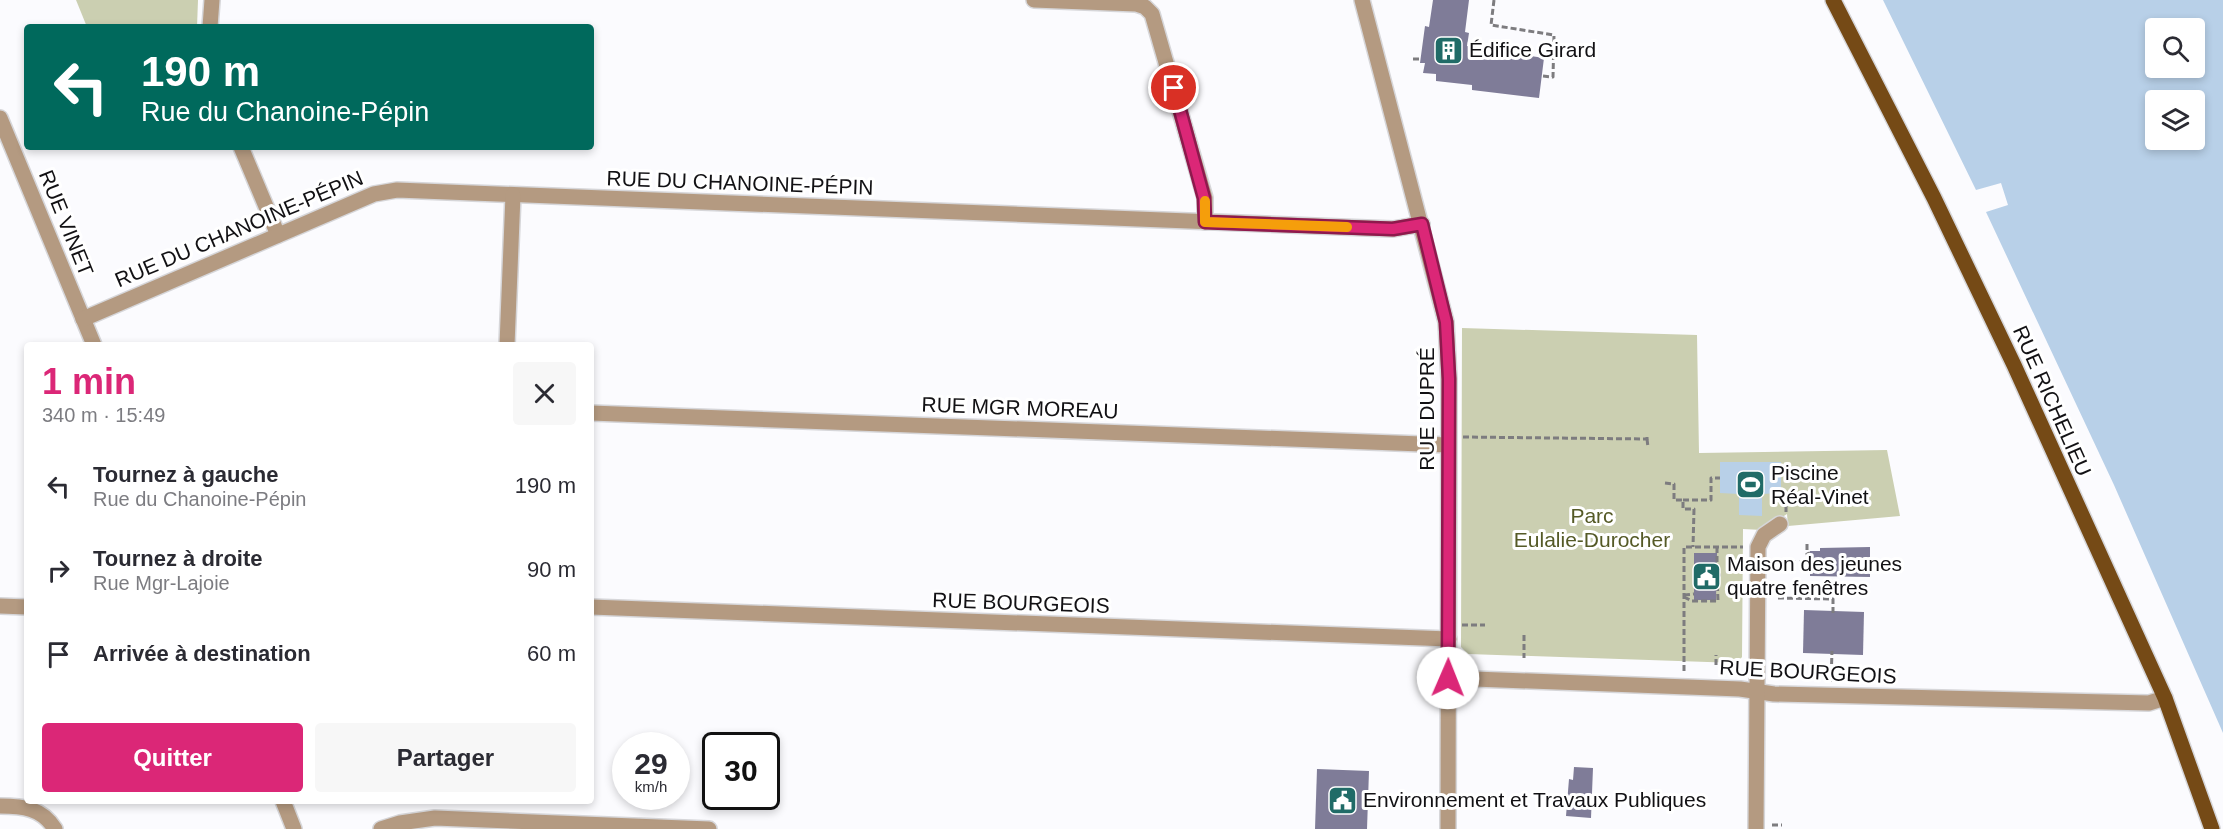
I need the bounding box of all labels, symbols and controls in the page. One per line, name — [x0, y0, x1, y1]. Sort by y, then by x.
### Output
map controls — [2145, 18, 2205, 150]
button: search — [2145, 18, 2205, 78]
building icon: Édifice Girard — [1432, 34, 1464, 66]
place label: Édifice Girard — [1469, 38, 1596, 61]
icon: left — [42, 48, 120, 126]
text: 190 m — [141, 48, 260, 95]
pin — [1148, 62, 1199, 113]
icon: arrive — [1157, 71, 1190, 104]
button: layers — [2145, 90, 2205, 150]
text: Rue du Chanoine-Pépin — [141, 97, 429, 127]
street label: RUE DU CHANOINE-PÉPIN — [111, 166, 366, 291]
street label: RUE DU CHANOINE-PÉPIN — [606, 166, 874, 199]
street label: RUE VINET — [35, 167, 98, 279]
street label: RUE RICHELIEU — [2009, 322, 2096, 480]
street label: RUE DUPRÉ — [1415, 347, 1438, 471]
text: 1 min — [42, 361, 136, 402]
button: close — [513, 362, 576, 425]
street label: RUE MGR MOREAU — [921, 393, 1119, 422]
text: 340 m · 15:49 — [42, 404, 165, 426]
place label: Piscine Réal-Vinet — [1771, 461, 1869, 508]
text: Tournez à gauche — [93, 462, 278, 487]
sports icon: Piscine Réal-Vinet — [1734, 469, 1766, 501]
icon: left — [42, 470, 75, 503]
text: 190 m — [515, 473, 576, 498]
text: Rue du Chanoine-Pépin — [93, 488, 307, 510]
park label: Parc Eulalie-Durocher — [1514, 504, 1670, 551]
text: Tournez à droite — [93, 546, 263, 571]
place label: Maison des jeunes quatre fenêtres — [1727, 552, 1902, 599]
icon: right — [42, 554, 75, 587]
text: 90 m — [527, 557, 576, 582]
public building icon: Maison des jeunes quatre fenêtres — [1690, 560, 1722, 592]
text: Rue Mgr-Lajoie — [93, 572, 230, 594]
street label: RUE BOURGEOIS — [932, 588, 1110, 617]
icon: arrive — [42, 638, 75, 671]
text: Arrivée à destination — [93, 641, 311, 666]
text: 60 m — [527, 641, 576, 666]
position arrow — [1416, 646, 1480, 710]
street label: RUE BOURGEOIS — [1719, 655, 1897, 688]
button: Quitter — [42, 723, 303, 792]
button: Partager — [315, 723, 576, 792]
speed limit sign: 30 — [702, 732, 780, 810]
text: 29 — [634, 747, 668, 780]
text: km/h — [635, 778, 667, 795]
public building icon: Environnement et Travaux Publiques — [1326, 784, 1358, 816]
place label: Environnement et Travaux Publiques — [1363, 788, 1706, 811]

